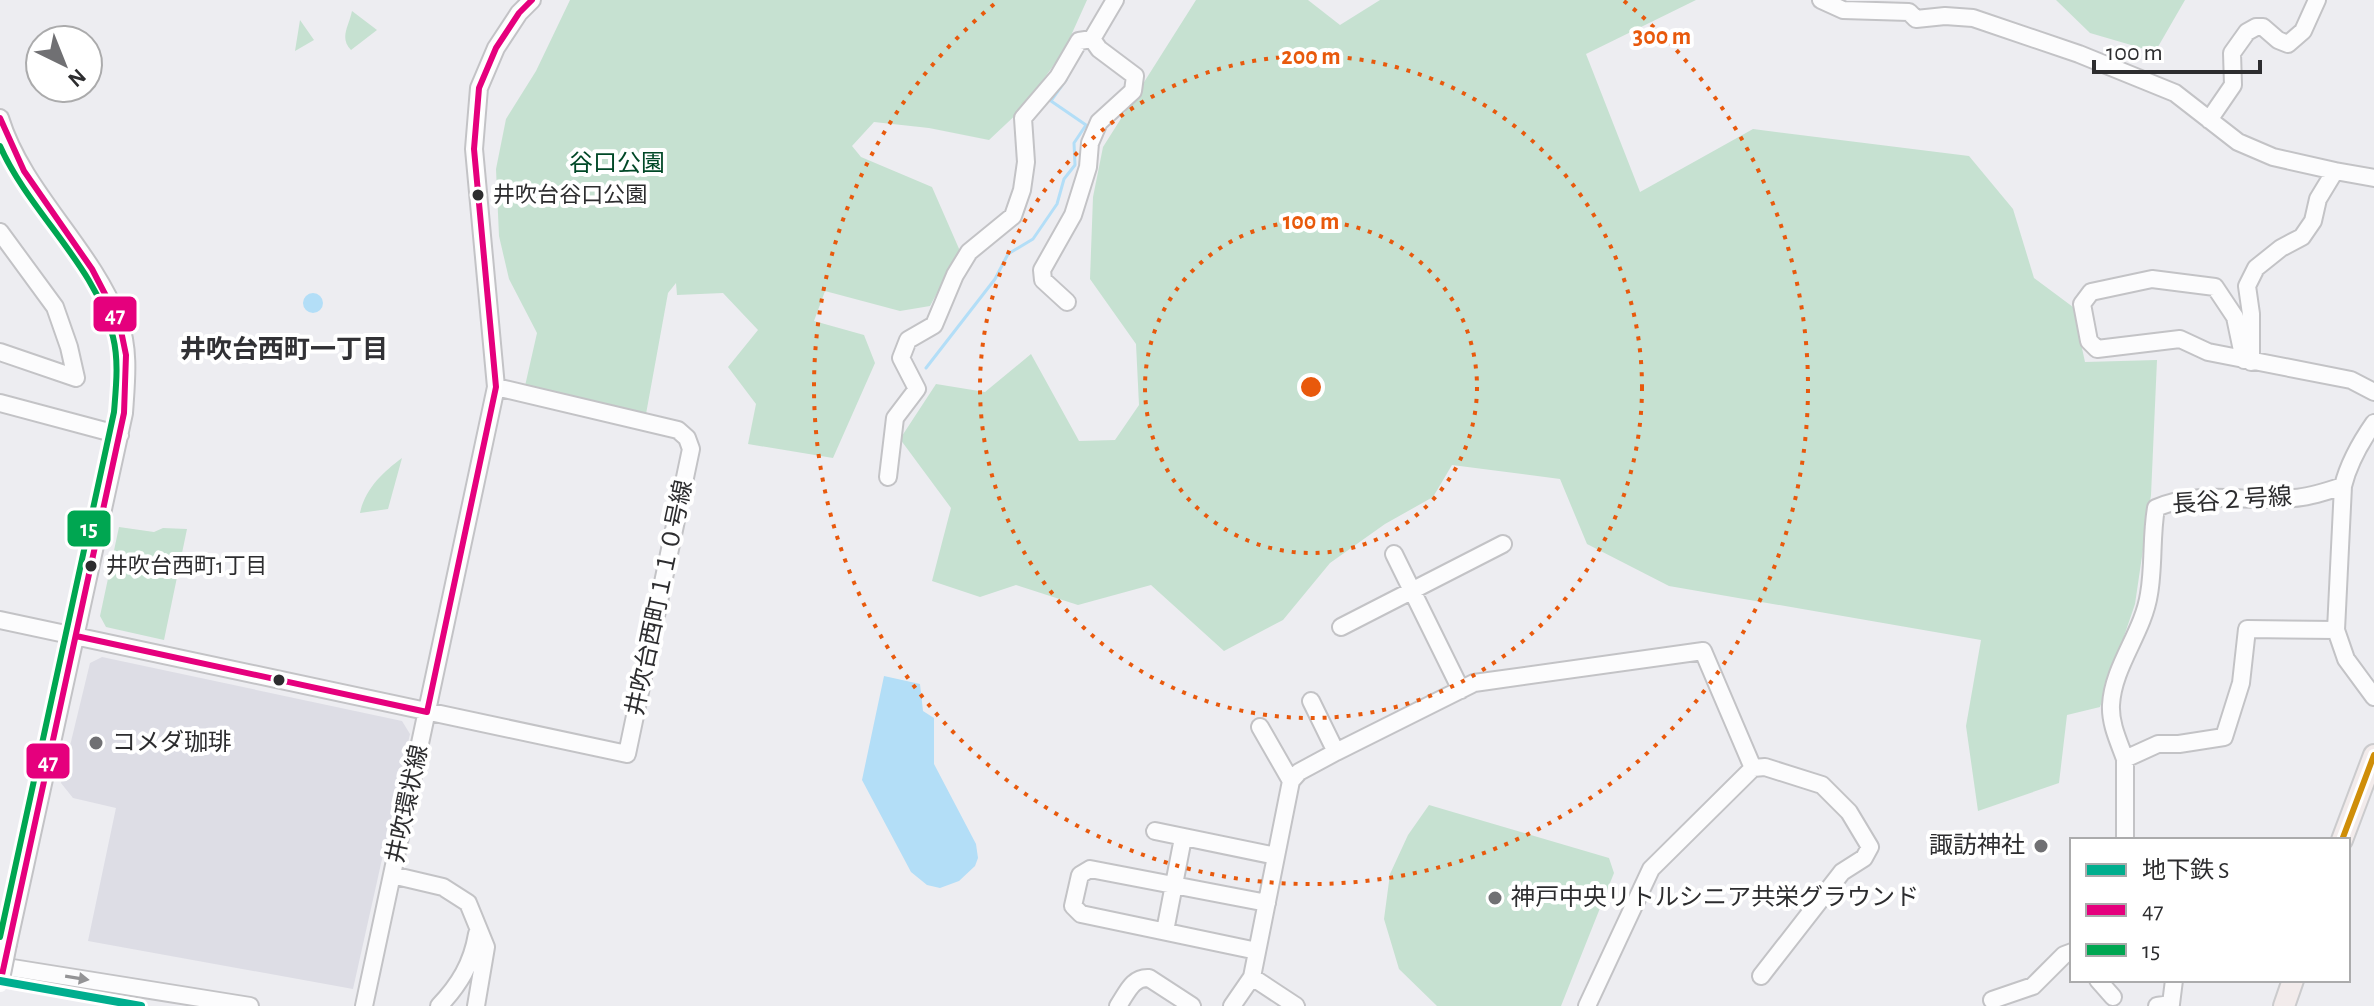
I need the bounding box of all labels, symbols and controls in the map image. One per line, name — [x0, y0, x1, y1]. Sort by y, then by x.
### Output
north arrow — [24, 24, 104, 104]
scale bar — [2094, 24, 2260, 74]
text: 300 m — [1633, 25, 1691, 49]
text: 100 m — [2106, 41, 2163, 65]
text: 200 m — [1281, 45, 1341, 69]
text: N — [64, 65, 90, 91]
park label: 谷口公園 — [569, 151, 665, 176]
place label: 井吹台谷口公園 — [493, 183, 647, 206]
marker: 井吹台谷口公園 — [470, 187, 486, 203]
text: 100 m — [1283, 210, 1339, 234]
line badge: 47 — [92, 295, 138, 333]
text: 47 — [105, 304, 125, 326]
district label: 井吹台西町一丁目 — [180, 335, 388, 363]
centre of rings — [1297, 373, 1325, 401]
street label: 井吹台西町１１０号線 — [621, 478, 697, 718]
street label: 長谷２号線 — [2171, 483, 2293, 517]
line badge: 15 — [66, 509, 112, 548]
text: 15 — [80, 518, 98, 540]
place label: 井吹台西町1丁目 — [106, 554, 268, 577]
marker: 井吹台西町1丁目 — [83, 558, 99, 574]
unlabelled marker — [271, 672, 287, 688]
place label: コメダ珈琲 — [112, 729, 232, 755]
marker: コメダ珈琲 — [87, 734, 105, 752]
line badge: 47 — [25, 742, 71, 780]
street label: 井吹環状線 — [382, 742, 432, 865]
text: 47 — [38, 751, 58, 773]
place label: 諏訪神社 — [1929, 832, 2025, 858]
marker: 諏訪神社 — [2032, 837, 2050, 855]
legend — [2070, 838, 2350, 982]
text: 地下鉄 S — [2142, 857, 2229, 883]
place label: 神戸中央リトルシニア共栄グラウンド — [1511, 884, 1919, 910]
marker: 神戸中央リトルシニア共栄グラウンド — [1486, 889, 1504, 907]
text: 47 — [2142, 899, 2164, 923]
text: 15 — [2142, 939, 2160, 963]
one-way arrow — [65, 973, 90, 985]

